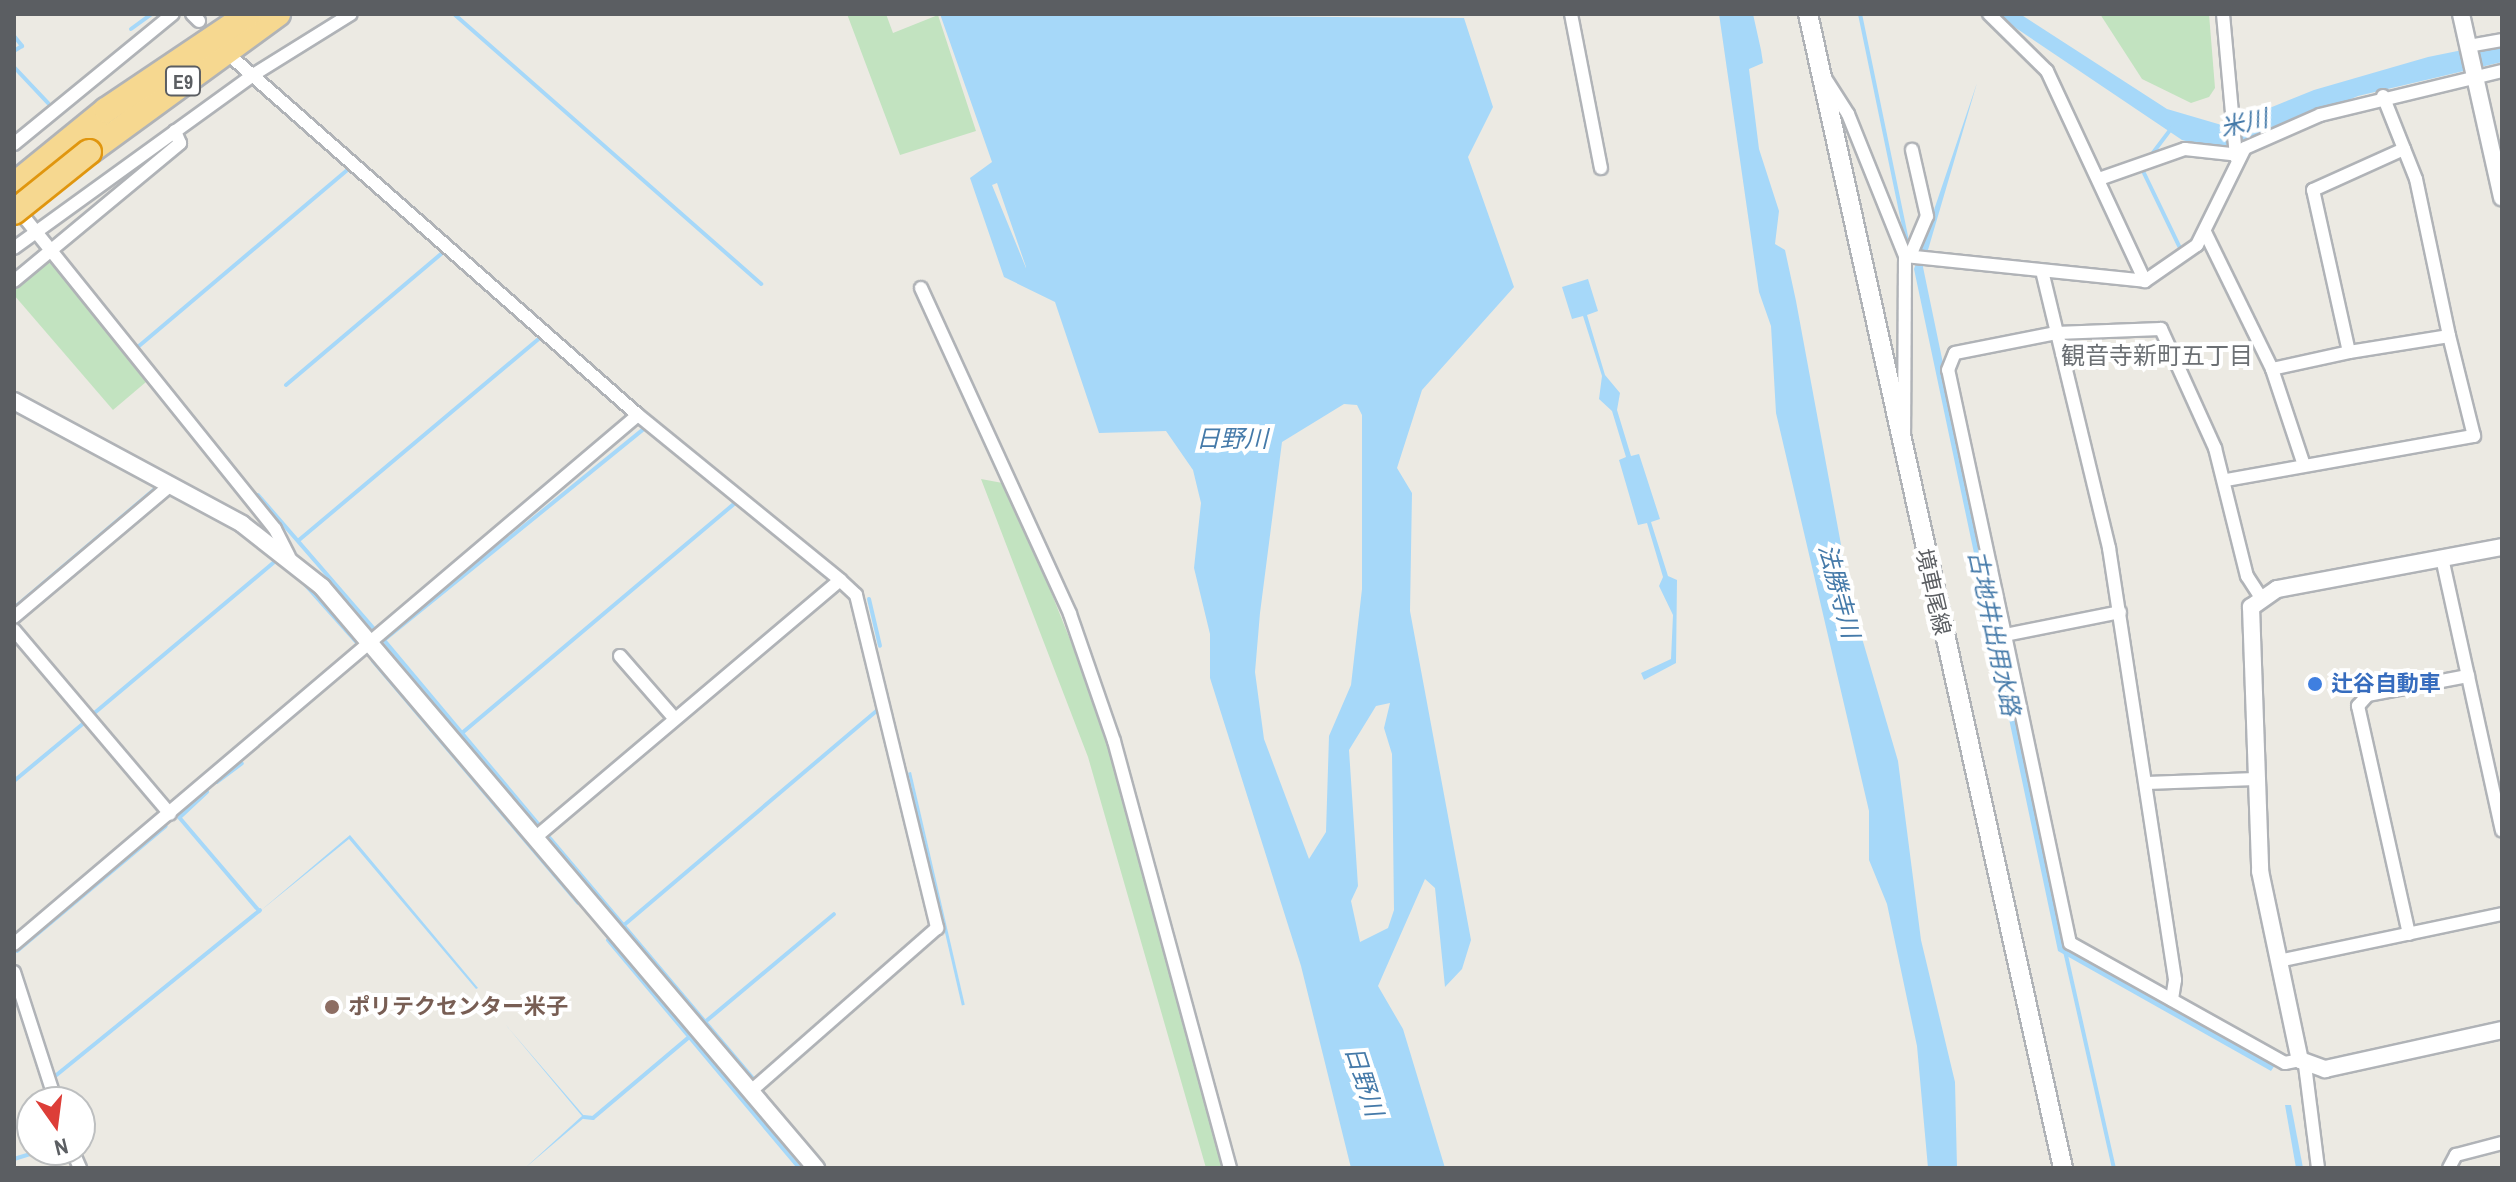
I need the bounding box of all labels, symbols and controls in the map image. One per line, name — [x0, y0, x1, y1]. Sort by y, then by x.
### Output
road number: E9 — [163, 65, 203, 97]
water label: 米川 — [2217, 104, 2271, 142]
district label: 観音寺新町五丁目 — [2061, 342, 2253, 370]
water label: 日野川 — [1196, 425, 1268, 453]
water label: 法勝寺川 — [1813, 541, 1865, 641]
street label: 境車尾線 — [1910, 546, 1956, 638]
water label: 古地井出用水路 — [1962, 548, 2026, 718]
place label: 辻谷自動車 — [2331, 671, 2441, 697]
marker: 辻谷自動車 — [2306, 675, 2324, 693]
place label: ポリテクセンター米子 — [348, 994, 568, 1020]
marker: ポリテクセンター米子 — [323, 998, 341, 1016]
water label: 日野川 — [1339, 1042, 1389, 1120]
north arrow — [16, 1086, 96, 1166]
text: N — [51, 1131, 71, 1163]

